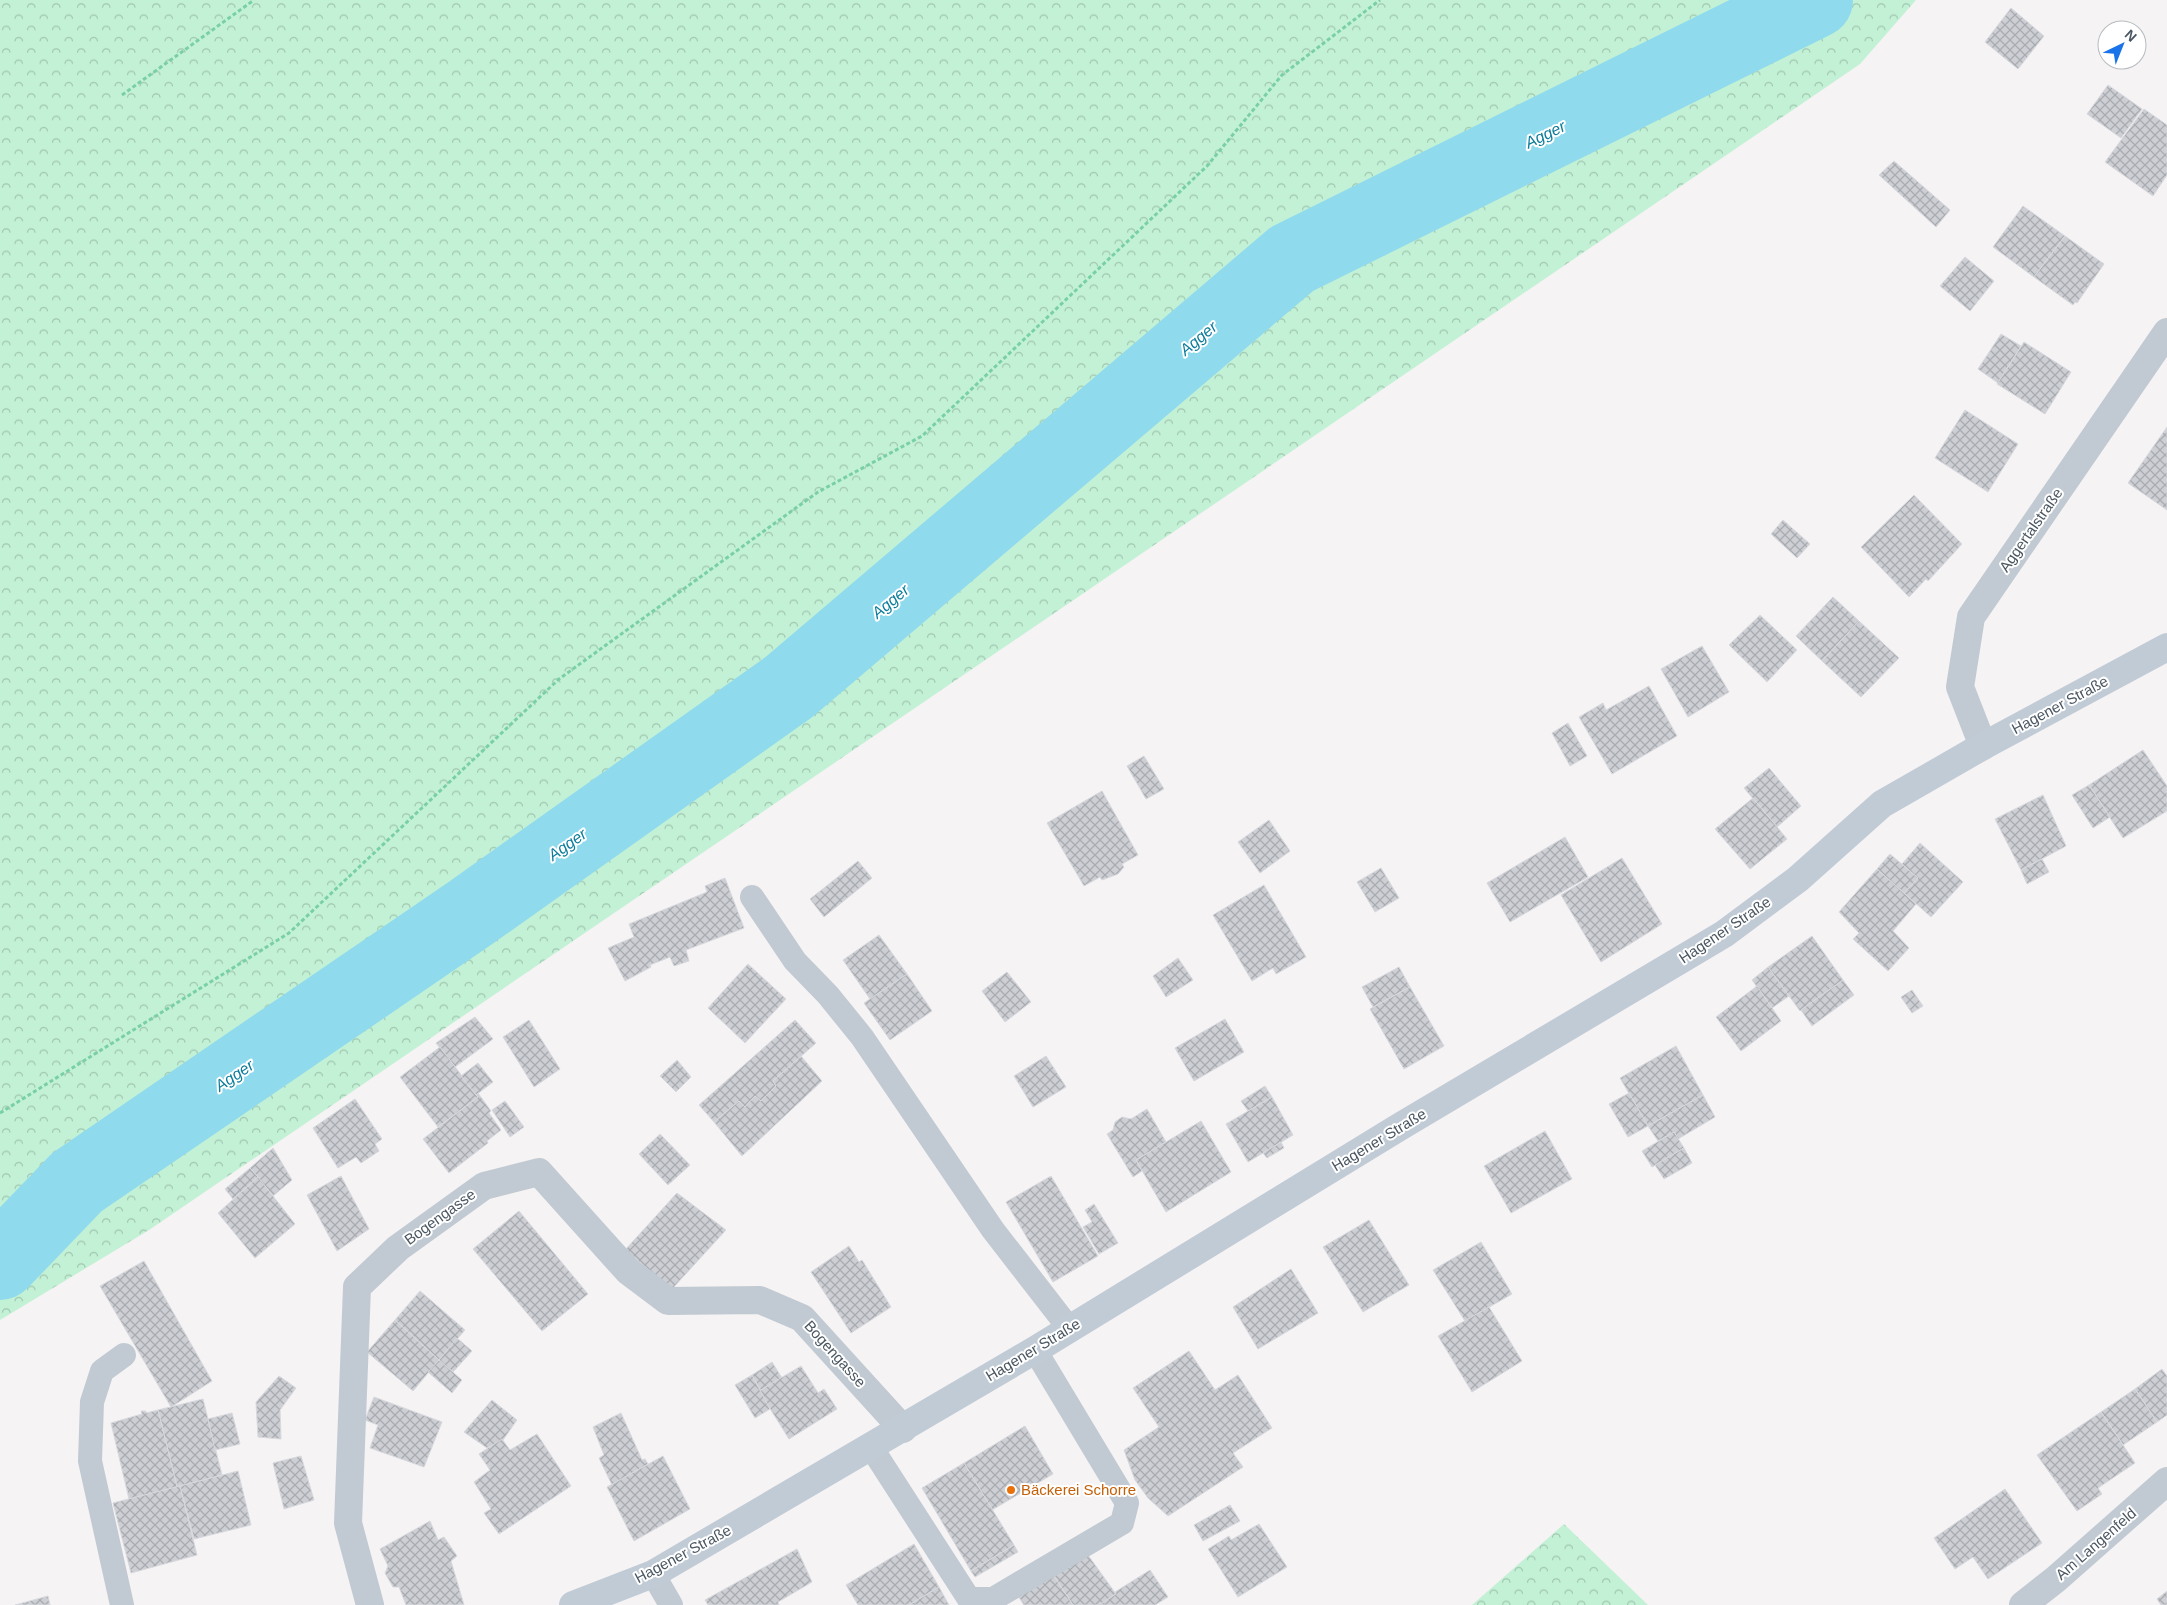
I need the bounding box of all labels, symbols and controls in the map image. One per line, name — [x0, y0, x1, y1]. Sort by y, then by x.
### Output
north arrow — [2097, 20, 2147, 70]
text: N — [2122, 26, 2140, 45]
water label: Agger — [1521, 117, 1569, 152]
water label: Agger — [1176, 318, 1221, 359]
street label: Aggertalstraße — [1995, 485, 2066, 575]
water label: Agger — [868, 581, 913, 622]
street label: Hagener Straße — [2009, 672, 2111, 737]
water label: Agger — [544, 825, 590, 864]
street label: Hagener Straße — [1676, 893, 1774, 966]
water label: Agger — [211, 1056, 257, 1095]
street label: Hagener Straße — [1329, 1105, 1429, 1174]
street label: Bogengasse — [401, 1185, 478, 1248]
street label: Hagener Straße — [983, 1315, 1083, 1384]
street label: Bogengasse — [801, 1317, 870, 1390]
place label: Bäckerei Schorre — [1021, 1481, 1136, 1498]
marker: Bäckerei Schorre — [1005, 1484, 1017, 1496]
street label: Am Langenfeld — [2052, 1504, 2139, 1583]
street label: Hagener Straße — [632, 1521, 734, 1586]

